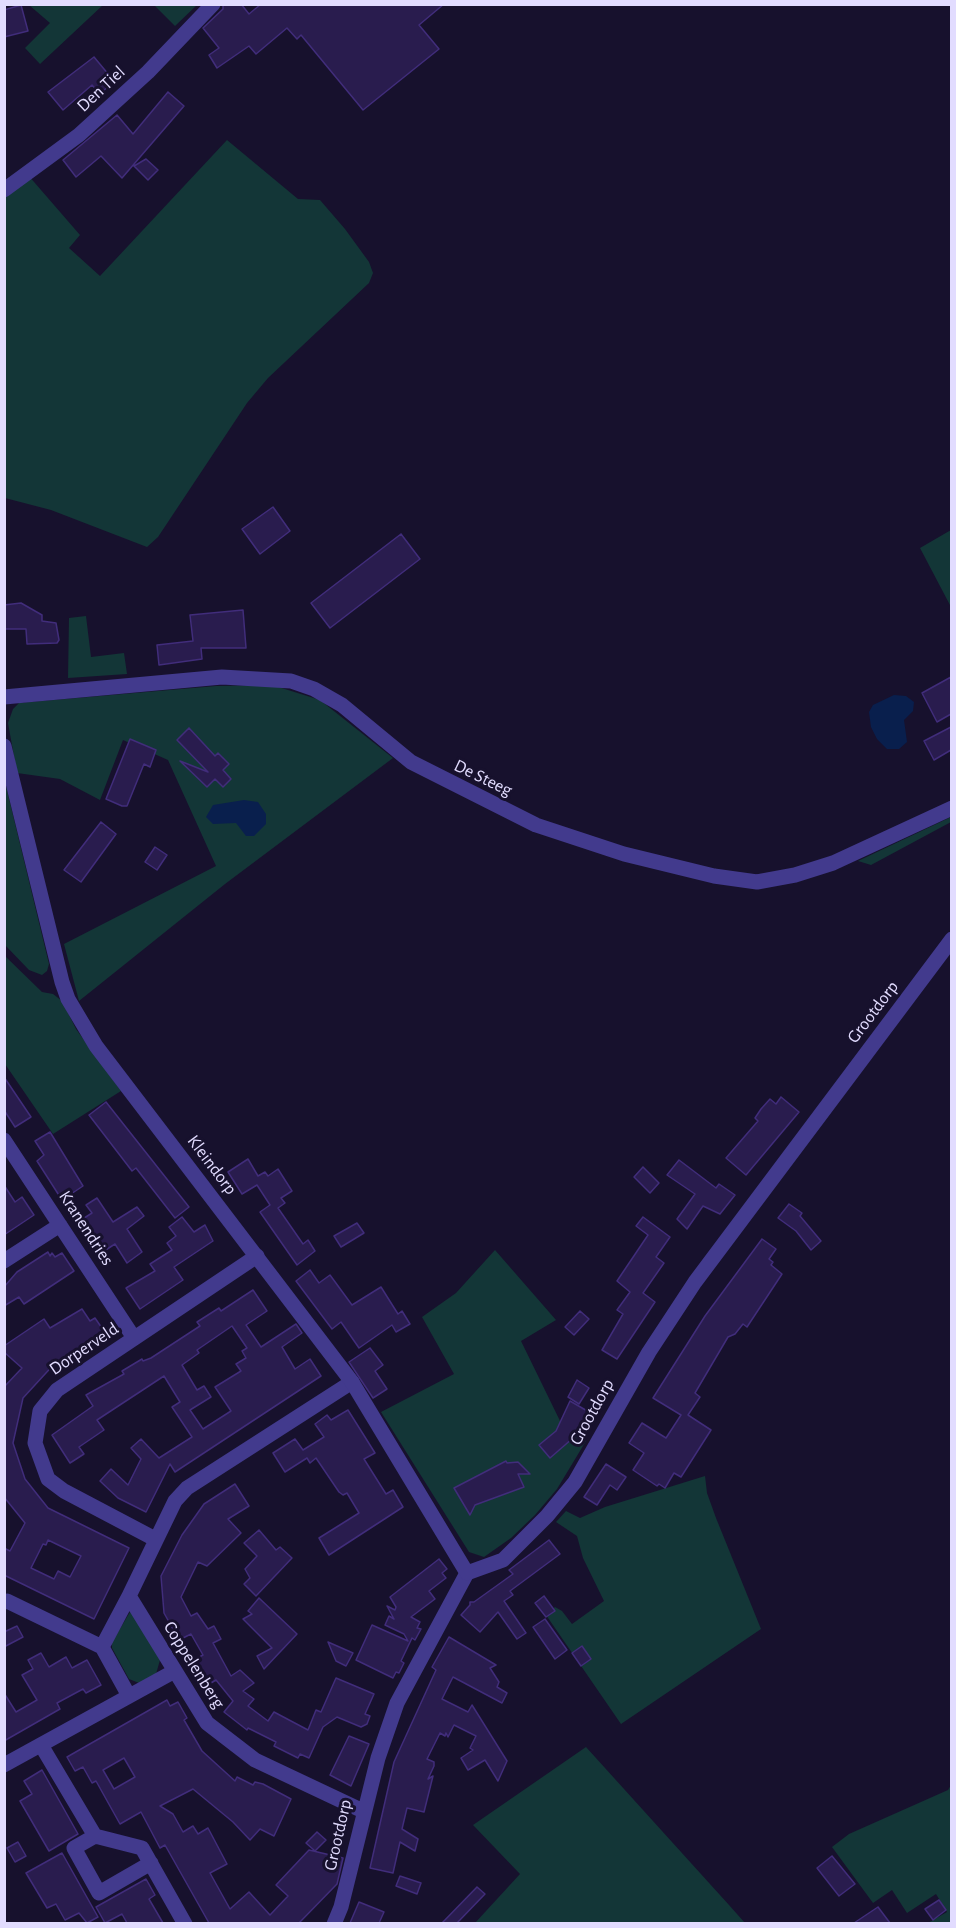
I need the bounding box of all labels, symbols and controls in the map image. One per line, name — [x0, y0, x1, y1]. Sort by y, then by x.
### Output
street label: Den Tiel — [72, 61, 130, 117]
street label: De Steeg — [450, 755, 516, 801]
street label: Grootdorp — [843, 977, 903, 1047]
street label: Kleindorp — [183, 1131, 241, 1199]
street label: Kranendries — [54, 1187, 118, 1269]
street label: Dorperveld — [45, 1318, 123, 1380]
street label: Grootdorp — [565, 1375, 619, 1449]
street label: Coppelenberg — [159, 1617, 229, 1713]
street label: Grootdorp — [319, 1797, 357, 1873]

